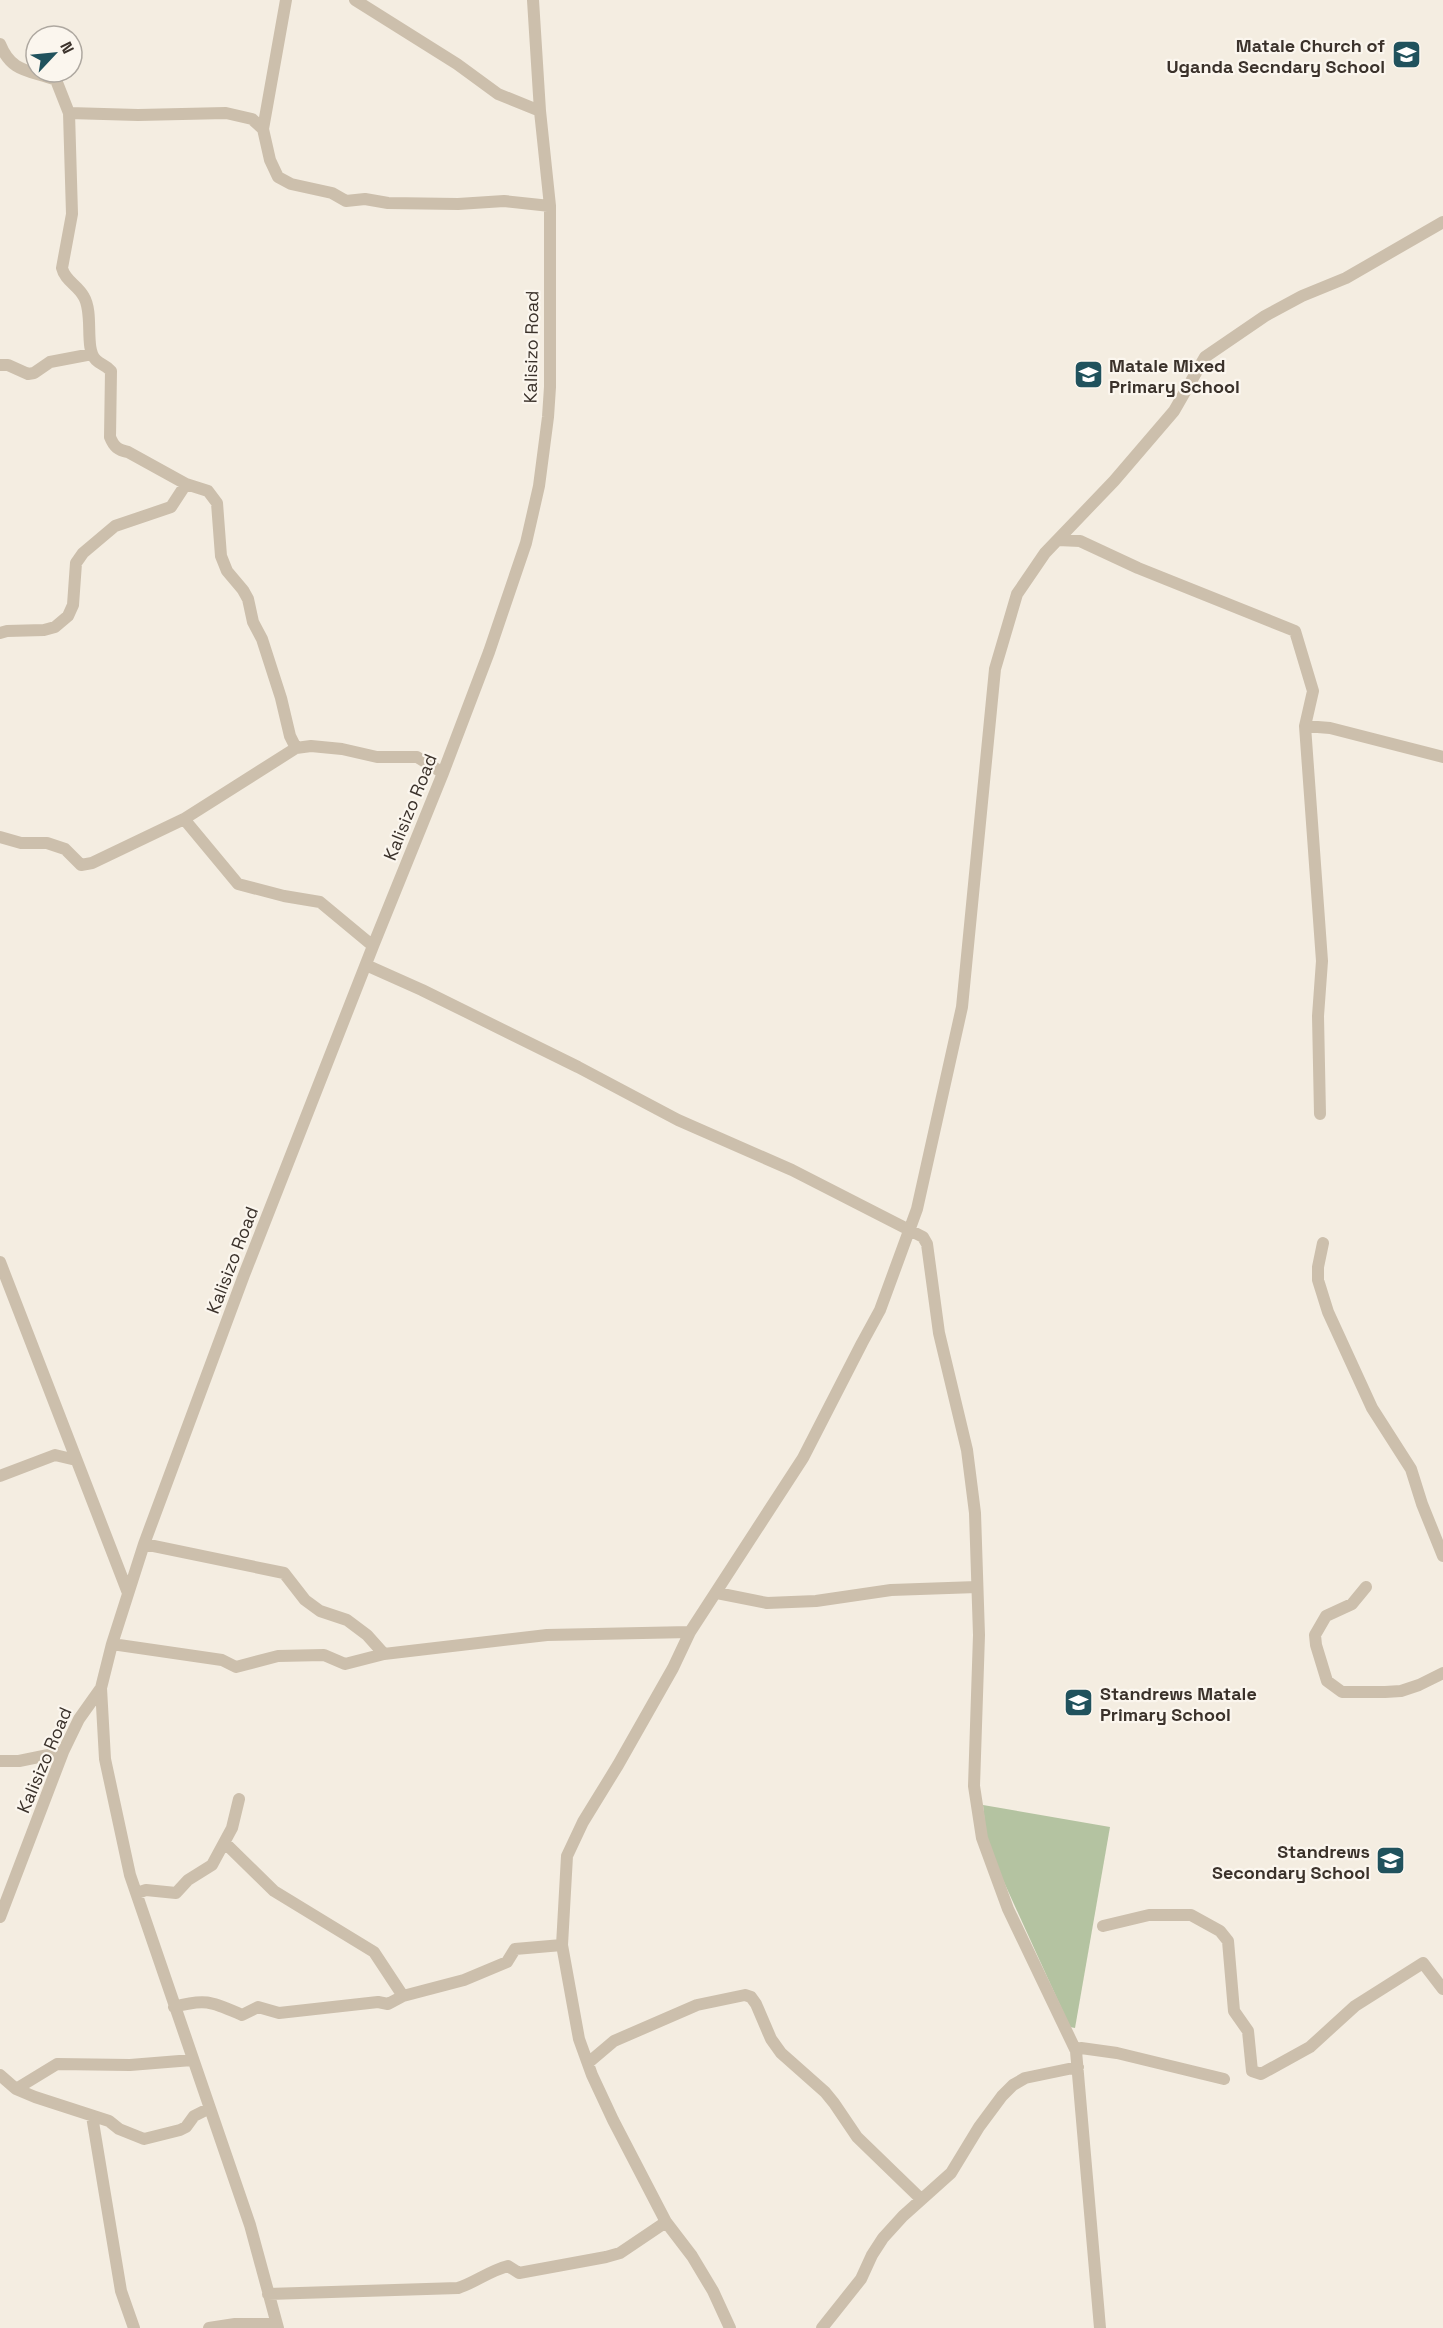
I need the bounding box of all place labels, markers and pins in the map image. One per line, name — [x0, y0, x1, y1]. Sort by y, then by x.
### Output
place label: Matale Church of Uganda Secndary School — [1166, 34, 1385, 78]
school or university icon: Matale Church of Uganda Secndary School — [1390, 39, 1422, 71]
place label: Matale Mixed Primary School — [1109, 354, 1240, 398]
school or university icon: Matale Mixed Primary School — [1072, 359, 1104, 391]
place label: Standrews Matale Primary School — [1100, 1682, 1257, 1726]
school or university icon: Standrews Matale Primary School — [1063, 1687, 1095, 1719]
place label: Standrews Secondary School — [1212, 1840, 1370, 1884]
school or university icon: Standrews Secondary School — [1375, 1845, 1407, 1877]

